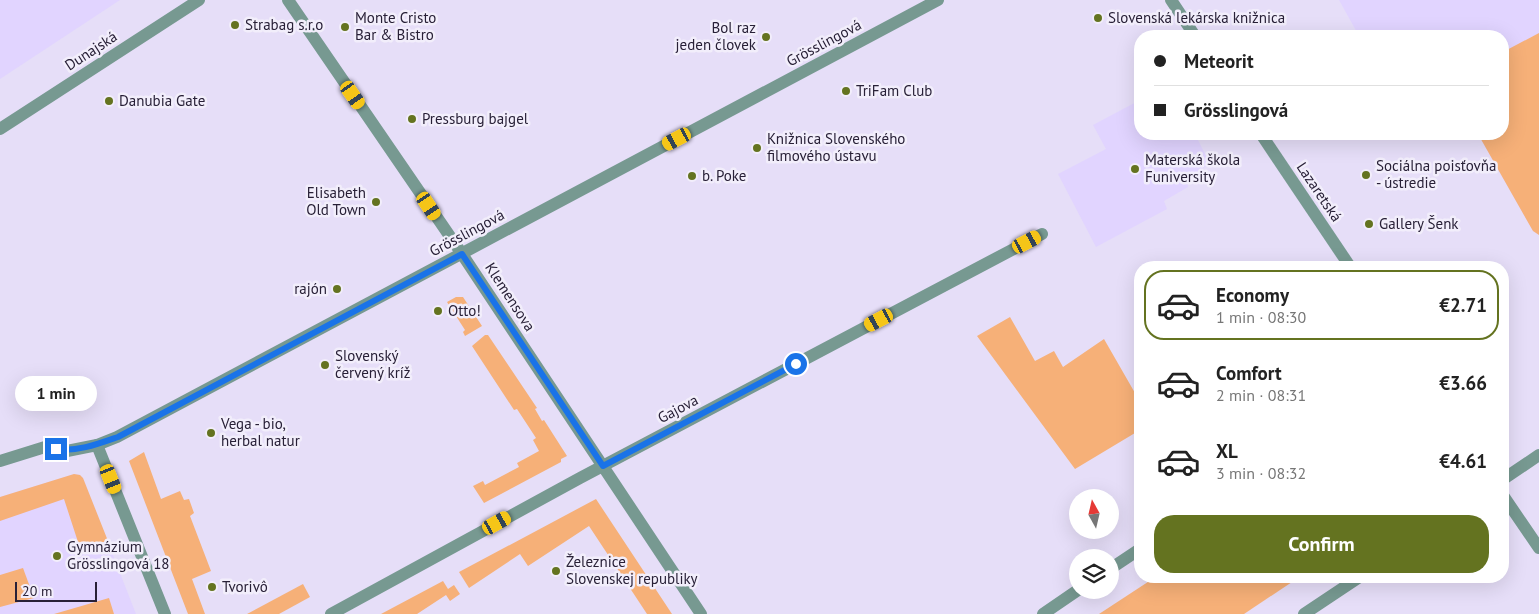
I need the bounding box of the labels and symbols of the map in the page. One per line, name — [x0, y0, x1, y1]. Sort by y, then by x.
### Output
place label: Monte Cristo Bar & Bistro — [355, 8, 436, 44]
place label: Slovenská lekárska knižnica — [1108, 8, 1285, 27]
marker: Slovenská lekárska knižnica — [1092, 12, 1104, 24]
place label: Strabag s.r.o — [245, 15, 323, 34]
street label: Grösslingová — [783, 15, 864, 70]
place label: Bol raz jeden človek — [676, 18, 757, 54]
marker: Strabag s.r.o — [229, 19, 241, 31]
marker: Monte Cristo Bar & Bistro — [339, 21, 351, 33]
street label: Dunajská — [61, 27, 120, 74]
marker: Bol raz jeden človek — [760, 31, 772, 43]
car — [338, 78, 367, 112]
place label: TriFam Club — [856, 81, 932, 100]
marker: TriFam Club — [840, 85, 852, 97]
place label: Danubia Gate — [119, 91, 205, 110]
marker: Danubia Gate — [103, 95, 115, 107]
place label: Pressburg bajgel — [422, 109, 529, 128]
marker: Pressburg bajgel — [406, 113, 418, 125]
car — [660, 125, 693, 153]
place label: Knižnica Slovenského filmového ústavu — [767, 129, 905, 165]
marker: Knižnica Slovenského filmového ústavu — [751, 142, 763, 154]
place label: Materská škola Funiversity — [1145, 150, 1240, 186]
place label: Sociálna poisťovňa - ústredie — [1376, 156, 1496, 192]
street label: Lazaretská — [1293, 158, 1346, 225]
marker: Materská škola Funiversity — [1129, 163, 1141, 175]
place label: b. Poke — [702, 166, 746, 185]
marker: Sociálna poisťovňa - ústredie — [1360, 169, 1372, 181]
marker: b. Poke — [686, 170, 698, 182]
place label: Elisabeth Old Town — [306, 183, 366, 219]
car — [414, 189, 443, 223]
marker: Elisabeth Old Town — [370, 196, 382, 208]
street label: Grösslingová — [426, 205, 507, 260]
place label: Gallery Šenk — [1379, 214, 1459, 233]
marker: Gallery Šenk — [1363, 218, 1375, 230]
car — [1010, 228, 1043, 256]
street label: Klemensova — [481, 259, 540, 335]
place label: rajón — [294, 279, 327, 298]
marker: rajón — [331, 283, 343, 295]
place label: Otto! — [448, 301, 481, 320]
marker: Otto! — [432, 305, 444, 317]
car — [862, 306, 895, 334]
place label: Slovenský červený kríž — [335, 346, 411, 382]
route start — [785, 353, 807, 375]
marker: Slovenský červený kríž — [319, 359, 331, 371]
callout: 1 min — [15, 376, 97, 412]
street label: Gajova — [654, 390, 701, 427]
place label: Vega - bio, herbal natur — [220, 414, 300, 450]
marker: Vega - bio, herbal natur — [205, 427, 217, 439]
route end — [45, 438, 67, 460]
car — [98, 462, 123, 496]
north arrow — [1069, 489, 1119, 539]
car — [480, 509, 513, 537]
place label: Gymnázium Grösslingová 18 — [67, 537, 170, 573]
marker: Gymnázium Grösslingová 18 — [51, 550, 63, 562]
place label: Železnice Slovenskej republiky — [566, 552, 698, 588]
marker: Železnice Slovenskej republiky — [550, 565, 562, 577]
place label: Tvorivô — [222, 577, 268, 596]
scale bar — [15, 579, 98, 602]
marker: Tvorivô — [206, 581, 218, 593]

